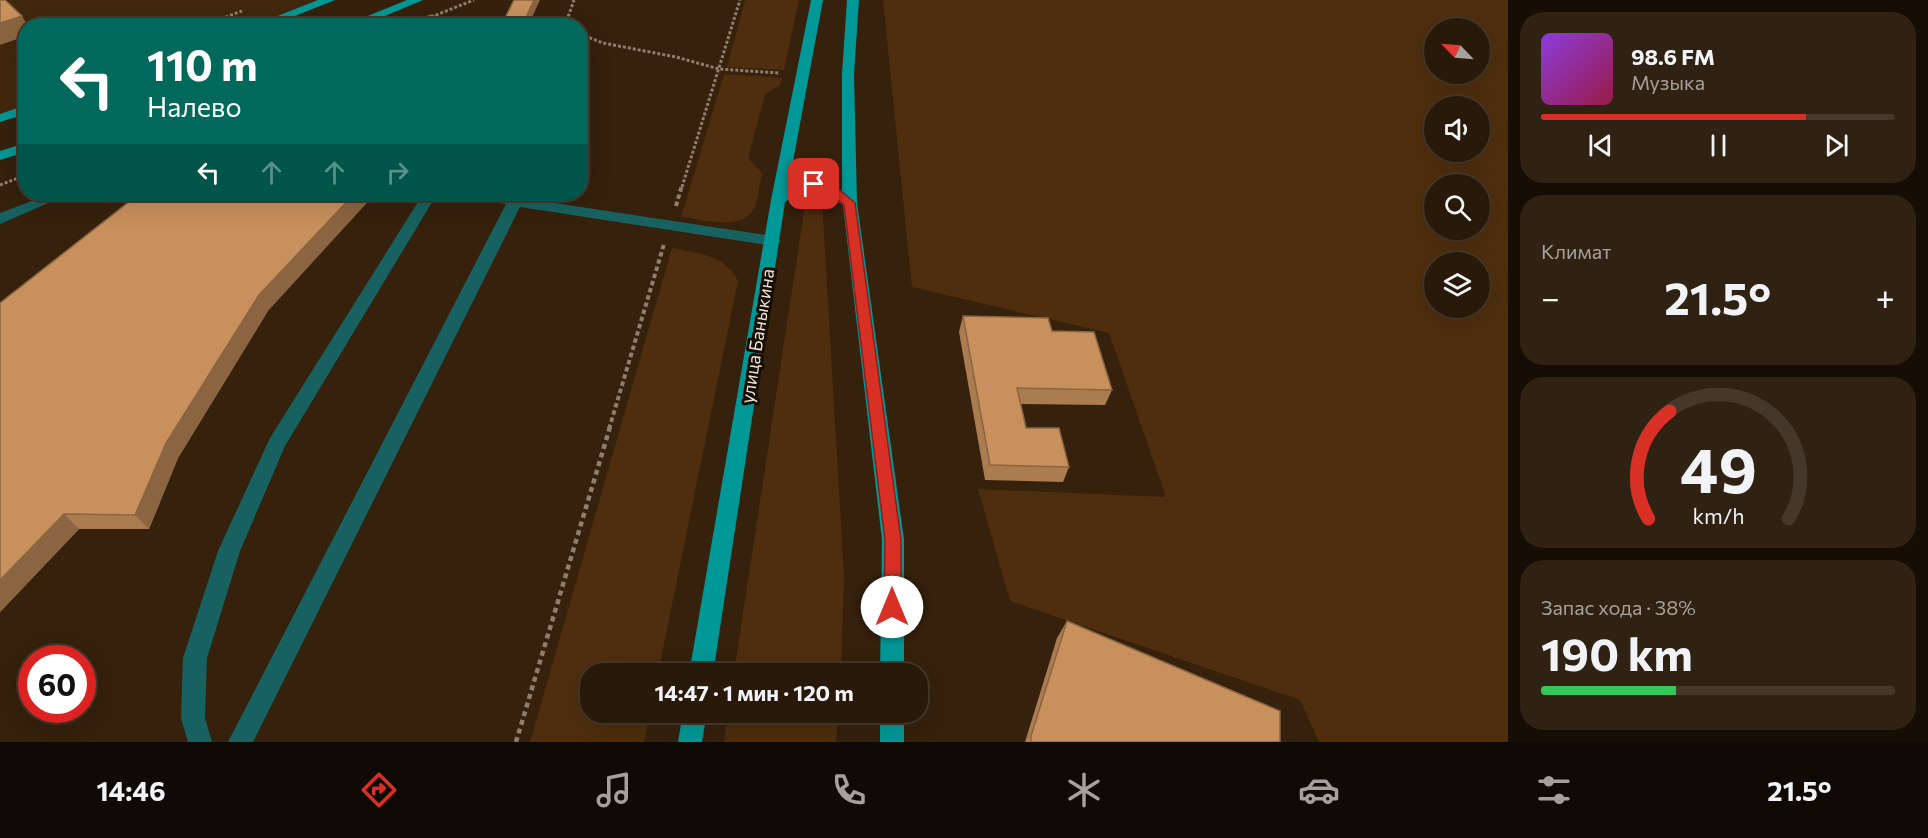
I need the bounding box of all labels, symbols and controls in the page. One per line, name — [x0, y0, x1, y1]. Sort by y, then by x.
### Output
north arrow — [1424, 18, 1490, 84]
map controls — [1424, 18, 1490, 318]
text: 110 m — [147, 38, 258, 90]
icon: left — [48, 42, 126, 120]
text: 98.6 FM — [1631, 43, 1715, 70]
text: Музыка — [1631, 70, 1705, 94]
text: Налево — [147, 90, 242, 123]
button: sound — [1424, 96, 1490, 162]
icon: previous — [1584, 129, 1617, 162]
icon: pause — [1702, 129, 1735, 162]
icon: next — [1820, 129, 1853, 162]
icon: left — [192, 156, 225, 189]
icon: ahead — [255, 156, 288, 189]
icon: ahead — [318, 156, 351, 189]
icon: right — [381, 156, 414, 189]
pin — [788, 158, 839, 209]
icon: arrive — [797, 167, 830, 200]
button: search — [1424, 174, 1490, 240]
text: Климат — [1541, 239, 1611, 263]
button: layers — [1424, 252, 1490, 318]
street label: улица Баныкина — [735, 267, 779, 405]
text: 21.5° — [1664, 269, 1771, 324]
text: − — [1541, 276, 1560, 317]
text: + — [1876, 276, 1895, 317]
text: 49 — [1680, 430, 1756, 506]
text: km/h — [1692, 503, 1744, 529]
position arrow — [860, 575, 924, 639]
text: Запас хода · 38% — [1541, 595, 1696, 619]
text: 190 km — [1541, 625, 1693, 680]
speed limit sign: 60 — [18, 645, 96, 723]
text: 14:47 · 1 мин · 120 m — [654, 679, 854, 706]
icon: directions — [358, 769, 400, 811]
icon: music — [593, 769, 635, 811]
icon: phone — [828, 769, 870, 811]
icon: climate — [1063, 769, 1105, 811]
icon: car — [1298, 769, 1340, 811]
icon: filters — [1533, 769, 1575, 811]
text: 14:46 — [96, 774, 166, 807]
text: 21.5° — [1767, 774, 1831, 807]

